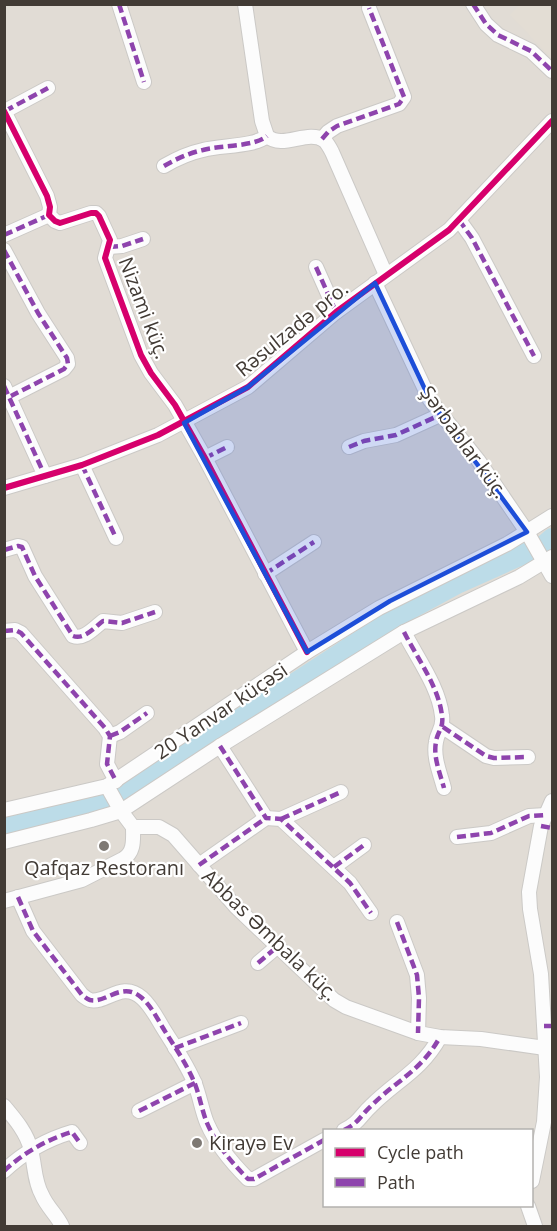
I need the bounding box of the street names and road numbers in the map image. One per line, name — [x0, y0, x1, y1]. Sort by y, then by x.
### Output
street label: Nizami küç. — [113, 253, 176, 363]
street label: Rəsulzadə pro. — [230, 275, 354, 382]
street label: Şərbablar küç. — [414, 380, 514, 503]
street label: 20 Yanvar küçəsi — [149, 656, 293, 765]
street label: Abbas Əmbala küç. — [197, 863, 344, 1006]

